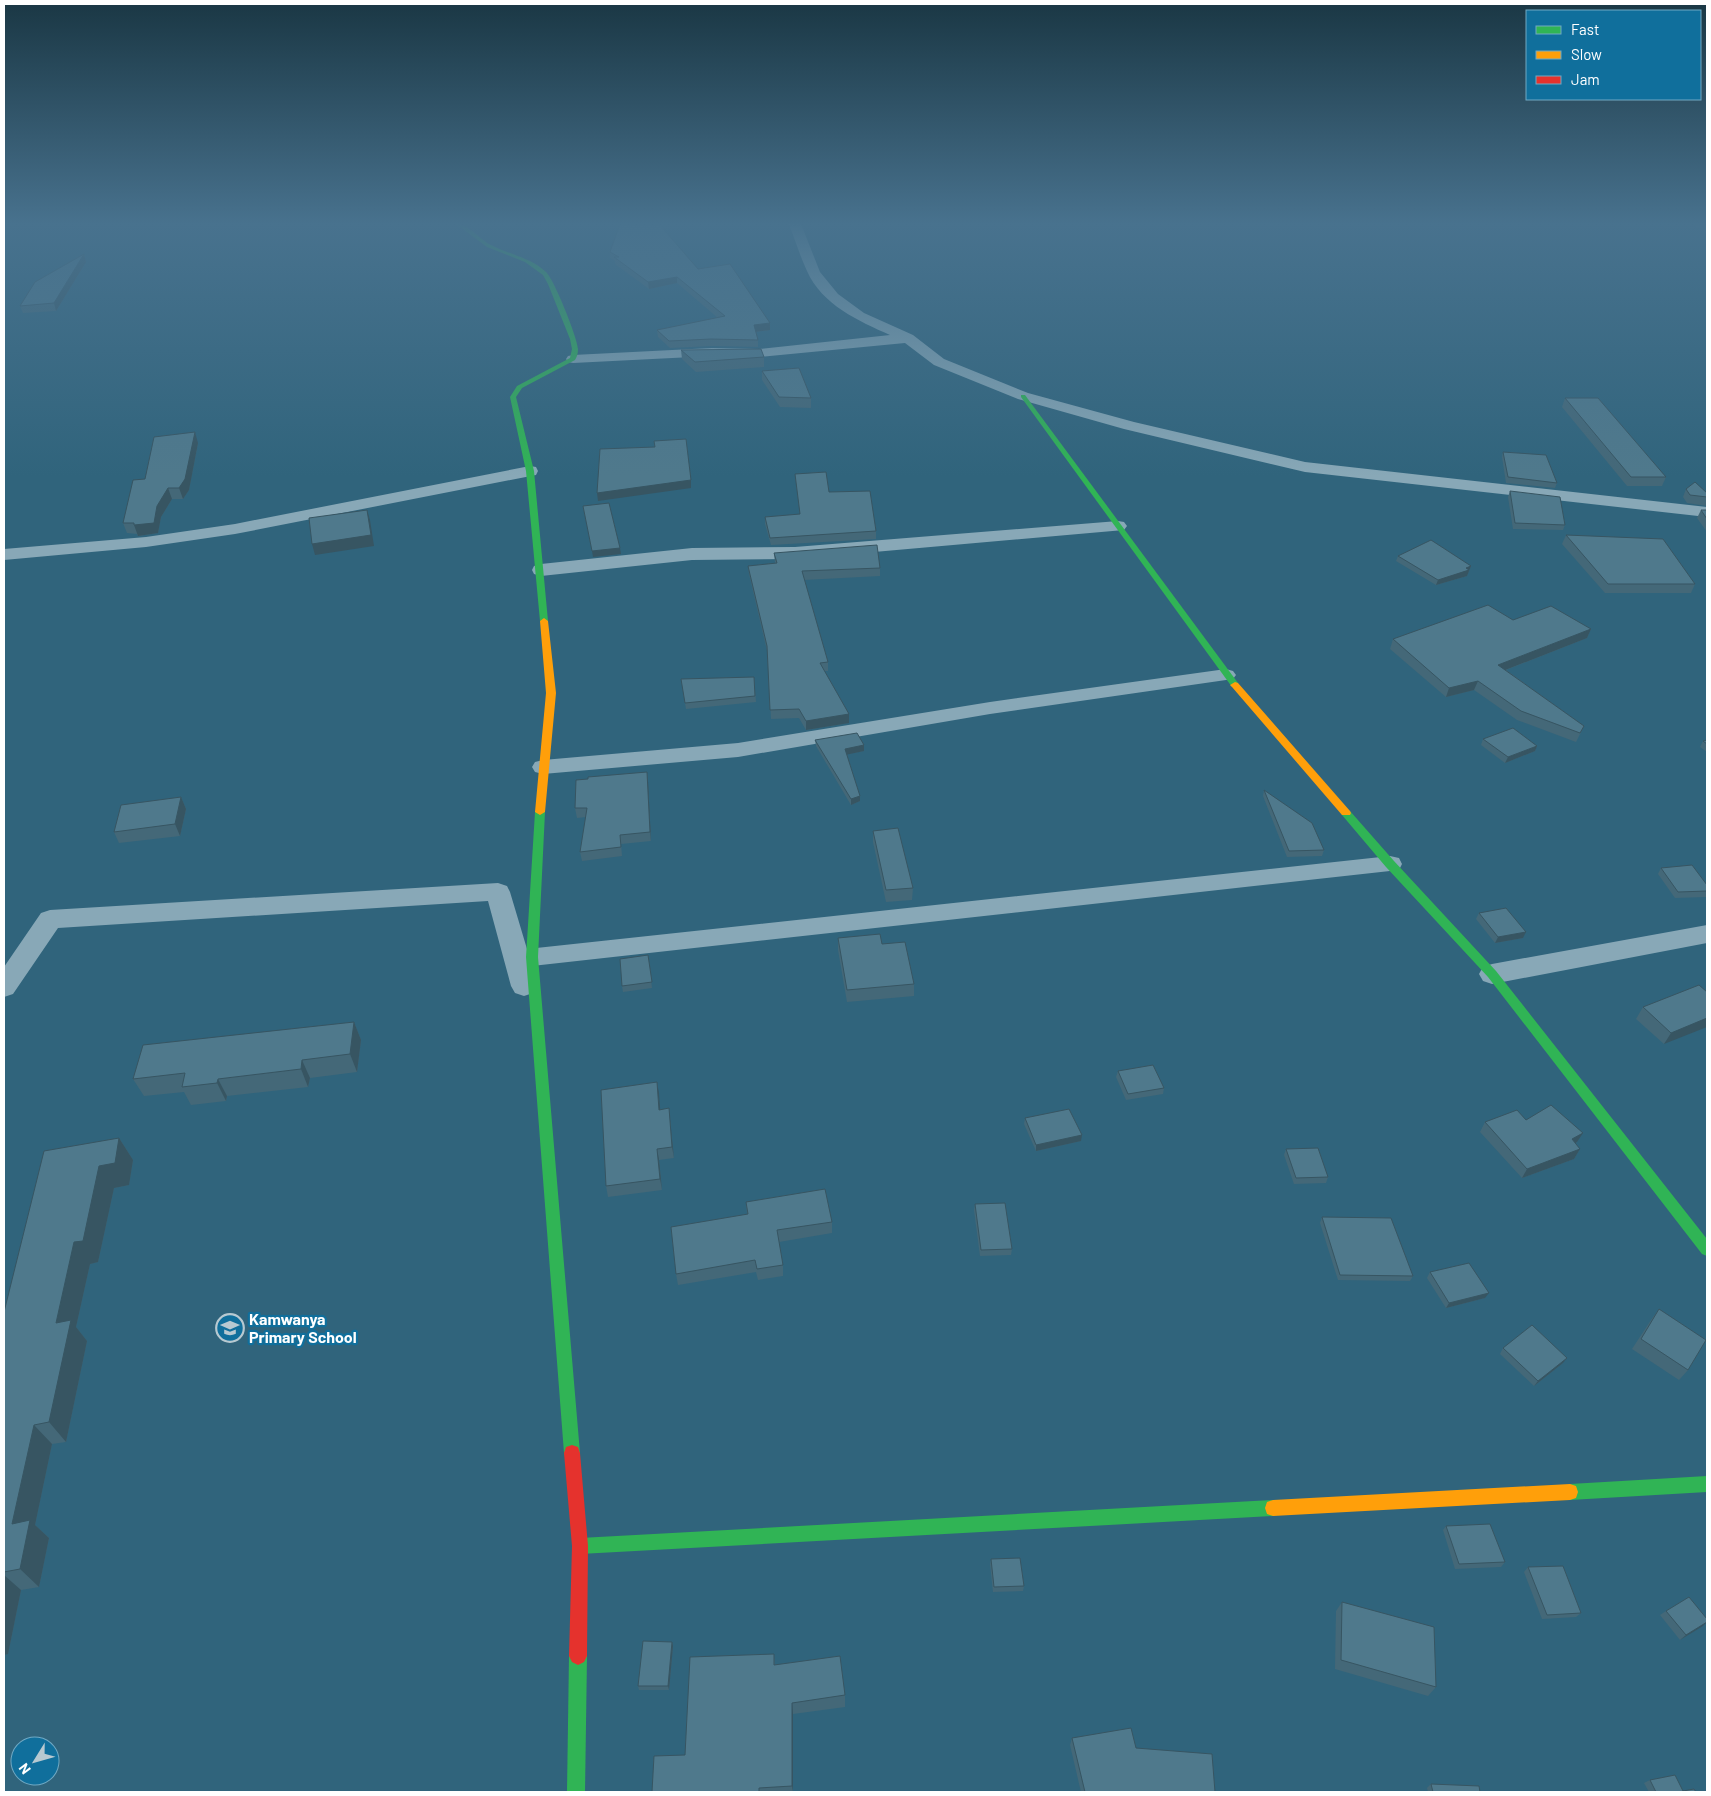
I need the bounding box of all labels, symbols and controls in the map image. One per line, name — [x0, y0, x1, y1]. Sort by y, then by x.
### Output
legend — [1526, 10, 1701, 100]
text: Fast — [1571, 20, 1599, 38]
text: Slow — [1571, 45, 1602, 63]
text: Jam — [1571, 70, 1600, 88]
place label: Kamwanya Primary School — [249, 1309, 357, 1346]
school or university icon: Kamwanya Primary School — [215, 1313, 245, 1343]
north arrow — [10, 1736, 60, 1786]
text: N — [15, 1760, 34, 1778]

